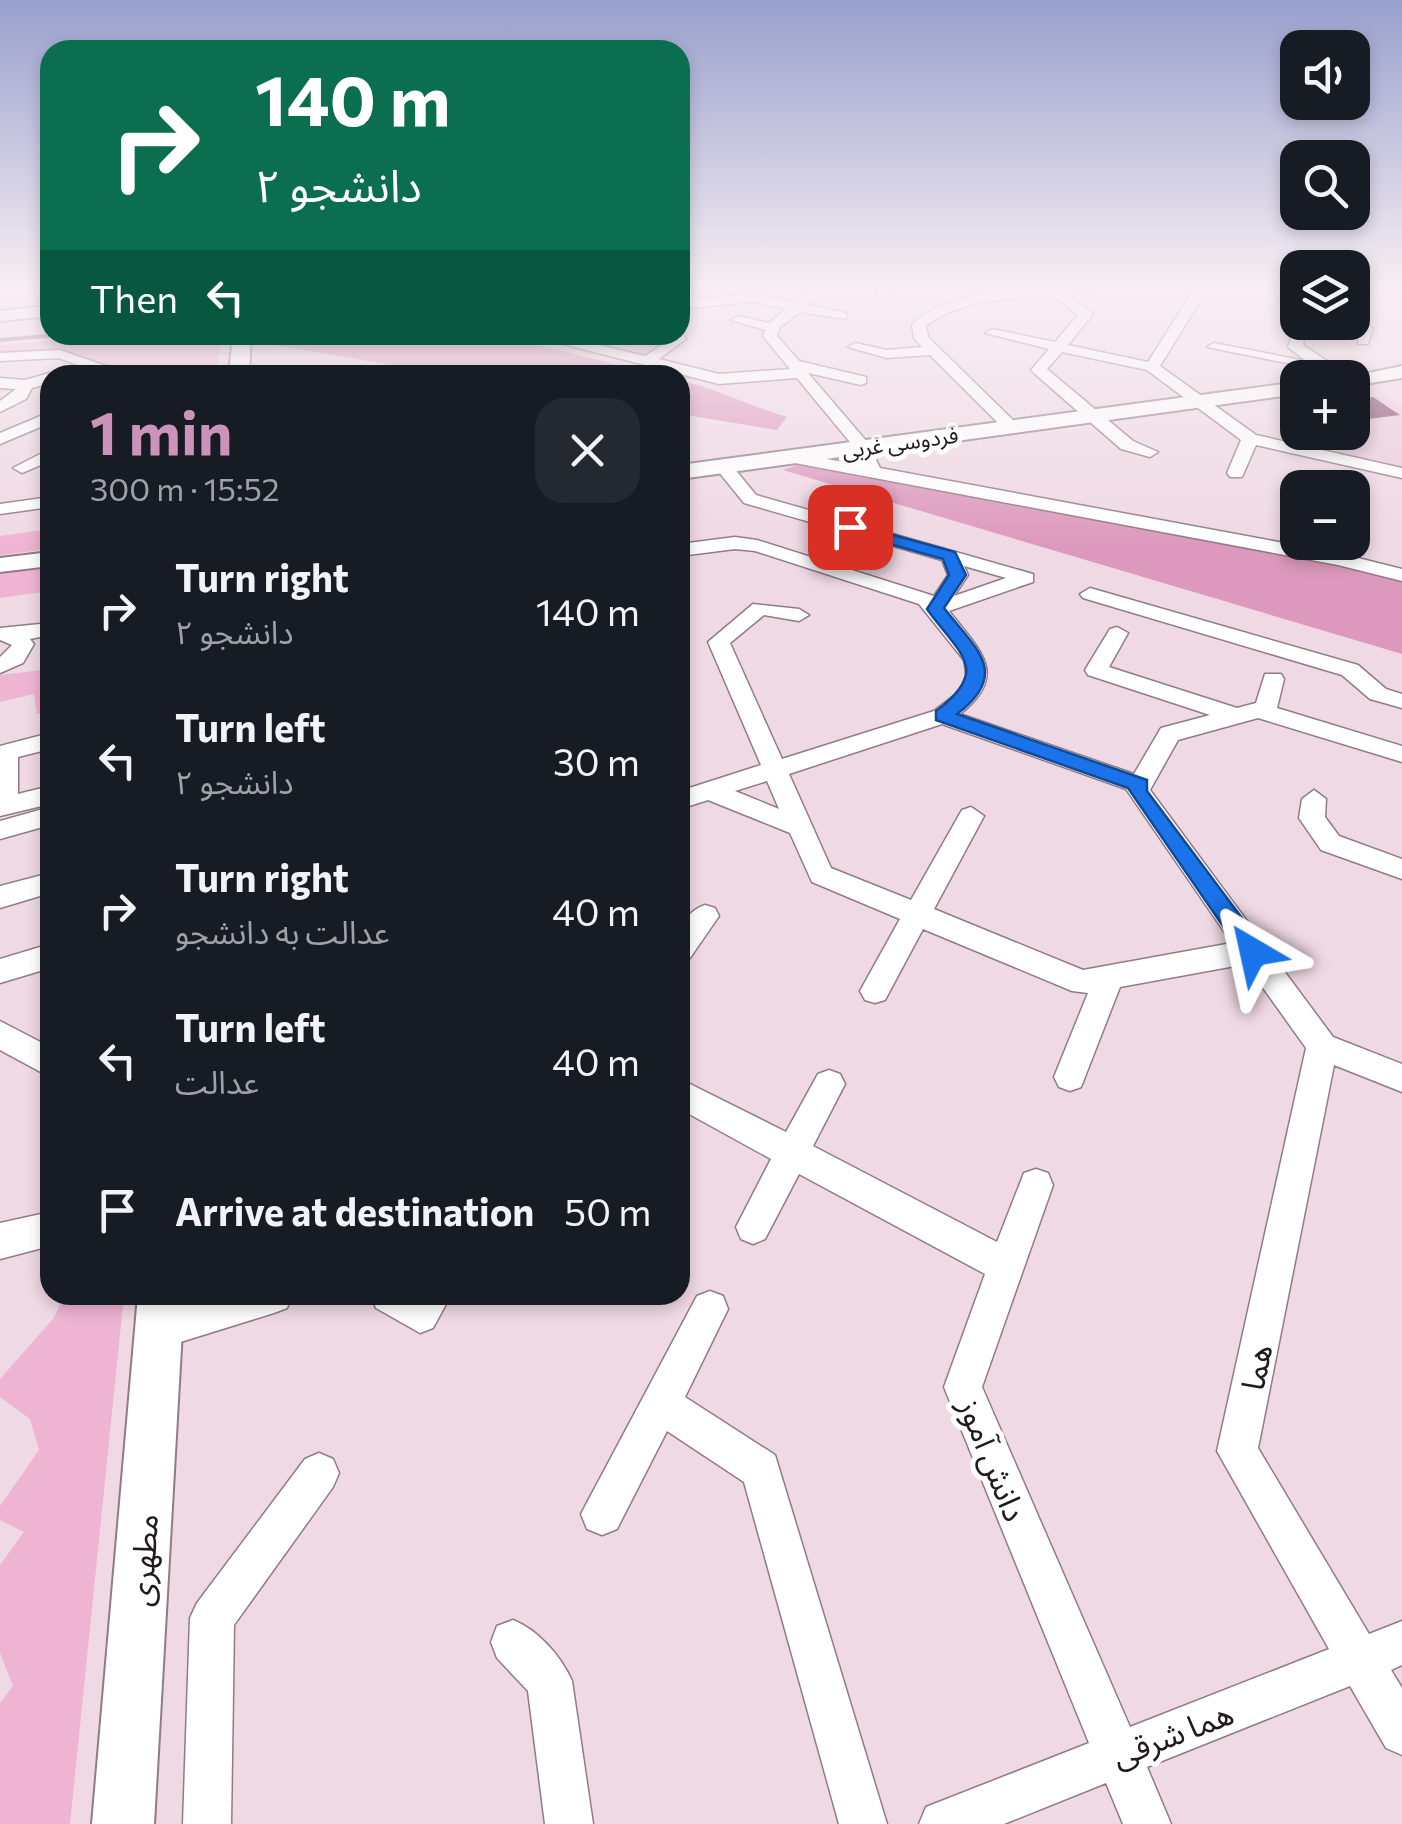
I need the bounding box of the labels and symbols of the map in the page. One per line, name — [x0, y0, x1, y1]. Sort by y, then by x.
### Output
street label: فردوسی غربی — [840, 420, 960, 464]
pin — [808, 485, 893, 570]
position arrow — [1201, 900, 1305, 1004]
street label: هما — [1231, 1340, 1279, 1394]
street label: دانش آموز — [950, 1391, 1037, 1527]
street label: مطهری — [119, 1512, 166, 1608]
street label: هما شرقی — [1106, 1692, 1239, 1775]

